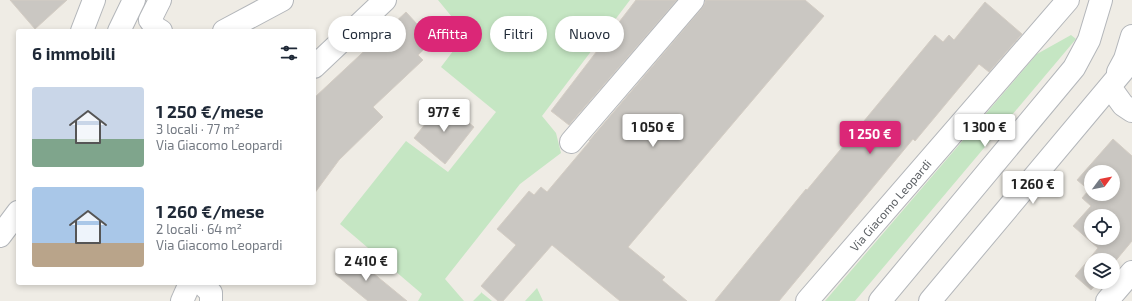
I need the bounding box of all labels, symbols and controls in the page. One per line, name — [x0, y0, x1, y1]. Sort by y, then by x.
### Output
chip: Compra — [328, 16, 406, 52]
chip: Affitta — [414, 16, 482, 52]
chip: Filtri — [490, 16, 547, 52]
chip: Nuovo — [555, 16, 624, 52]
icon: filters — [278, 42, 300, 64]
text: 6 immobili — [32, 43, 115, 63]
pin: 977 € — [416, 99, 472, 133]
text: 1 250 €/mese — [156, 101, 264, 121]
icon: home — [64, 103, 112, 151]
text: 977 € — [428, 104, 460, 120]
pin: 1 050 € — [616, 114, 690, 148]
pin: 1 300 € — [948, 114, 1022, 148]
text: 1 050 € — [631, 119, 675, 135]
text: 1 300 € — [963, 119, 1007, 135]
text: 3 locali · 77 m² — [156, 121, 240, 137]
pin: 1 250 € — [833, 121, 907, 155]
text: 1 250 € — [849, 126, 891, 142]
text: Via Giacomo Leopardi — [156, 137, 282, 153]
street label: Via Giacomo Leopardi — [847, 156, 934, 254]
north arrow — [1084, 165, 1120, 201]
map controls — [1084, 165, 1120, 289]
pin: 1 260 € — [996, 171, 1070, 205]
text: 1 260 € — [1011, 176, 1055, 192]
text: 1 260 €/mese — [156, 201, 264, 221]
icon: home — [64, 203, 112, 251]
button: locate — [1084, 209, 1120, 245]
text: 2 locali · 64 m² — [156, 221, 242, 237]
text: Via Giacomo Leopardi — [156, 237, 282, 253]
pin: 2 410 € — [329, 248, 403, 282]
text: 2 410 € — [344, 253, 388, 269]
button: layers — [1084, 253, 1120, 289]

